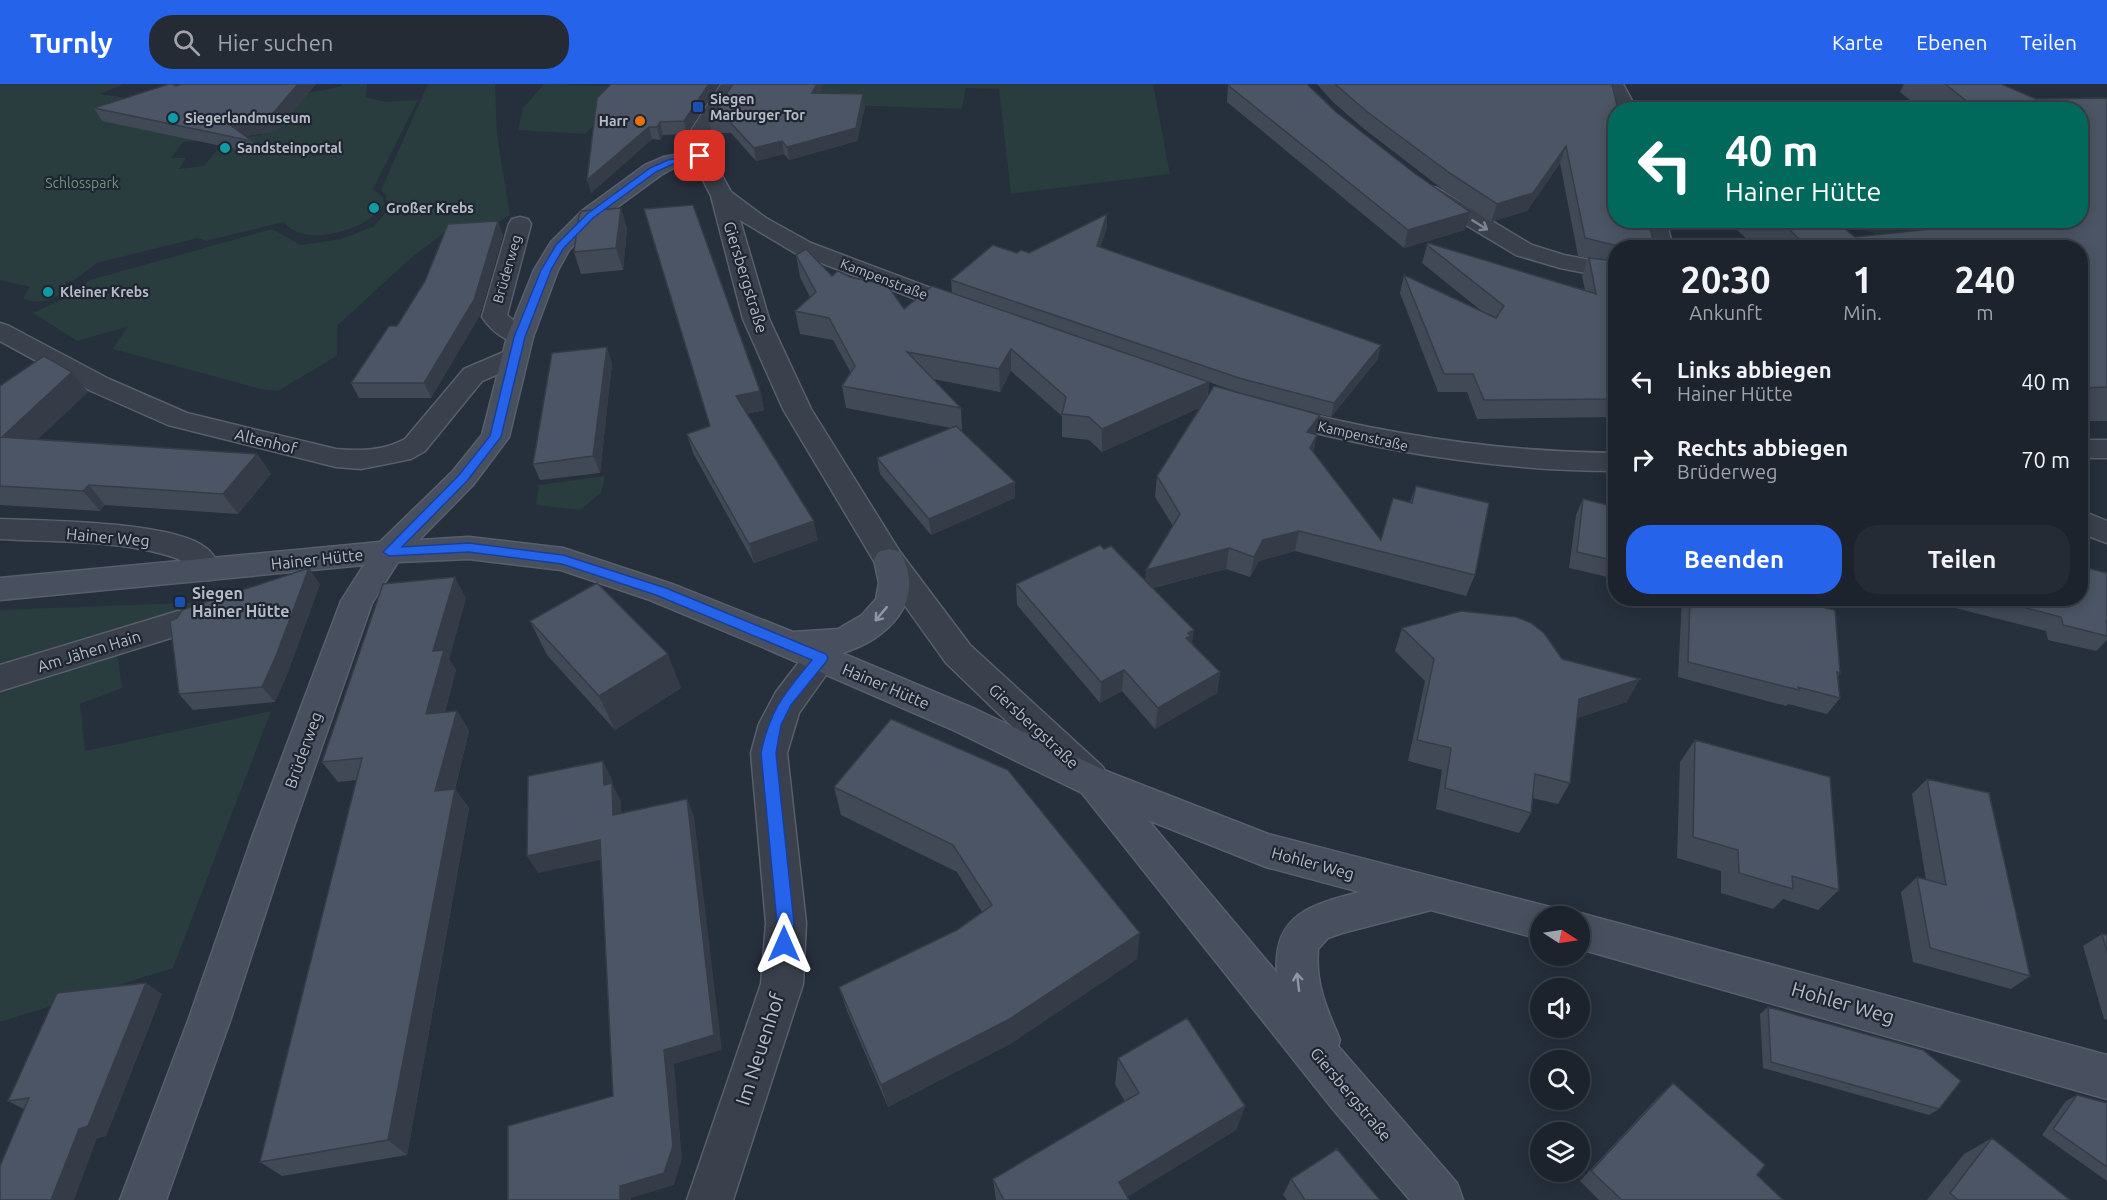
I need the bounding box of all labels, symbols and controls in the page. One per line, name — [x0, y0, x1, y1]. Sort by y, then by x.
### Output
search box — [149, 15, 569, 69]
icon: search — [170, 26, 203, 59]
text: Turnly — [30, 27, 113, 58]
text: Hier suchen — [218, 30, 333, 55]
text: Karte — [1832, 30, 1883, 54]
text: Ebenen — [1916, 30, 1988, 54]
text: Teilen — [2021, 30, 2077, 54]
place label: Siegen Marburger Tor — [710, 91, 805, 123]
marker: Siegen Marburger Tor — [691, 100, 705, 114]
place label: Siegerlandmuseum — [185, 110, 311, 126]
marker: Siegerlandmuseum — [166, 111, 180, 125]
place label: Harr — [599, 113, 628, 129]
marker: Harr — [633, 114, 647, 128]
icon: left — [1626, 126, 1704, 204]
text: 40 m — [1725, 127, 1819, 174]
pin — [674, 130, 725, 181]
icon: arrive — [683, 139, 716, 172]
place label: Sandsteinportal — [237, 140, 342, 156]
marker: Sandsteinportal — [218, 141, 232, 155]
park label: Schlosspark — [45, 175, 119, 191]
text: Hainer Hütte — [1725, 176, 1881, 206]
place label: Großer Krebs — [386, 200, 474, 216]
marker: Großer Krebs — [367, 201, 381, 215]
street label: Giersbergstraße — [720, 219, 772, 335]
one-way arrow — [1471, 219, 1488, 231]
street label: Brüderweg — [490, 233, 524, 305]
street label: Kampenstraße — [838, 255, 930, 303]
text: 20:30 — [1681, 259, 1771, 300]
text: 1 — [1852, 259, 1873, 300]
text: 240 — [1954, 259, 2015, 300]
place label: Kleiner Krebs — [60, 284, 149, 300]
marker: Kleiner Krebs — [41, 285, 55, 299]
text: Ankunft — [1689, 301, 1762, 324]
text: Min. — [1843, 301, 1882, 324]
text: m — [1976, 301, 1994, 324]
text: Links abbiegen — [1677, 357, 1832, 382]
icon: left — [1626, 365, 1659, 398]
text: 40 m — [2021, 369, 2070, 394]
text: Hainer Hütte — [1677, 382, 1793, 405]
street label: Kampenstraße — [1316, 418, 1410, 454]
street label: Altenhof — [233, 425, 300, 458]
text: Rechts abbiegen — [1677, 435, 1848, 460]
icon: right — [1626, 443, 1659, 476]
text: 70 m — [2021, 447, 2070, 472]
text: Brüderweg — [1677, 460, 1777, 483]
street label: Hainer Weg — [66, 524, 150, 550]
button: Beenden — [1626, 525, 1842, 594]
button: Teilen — [1854, 525, 2070, 594]
street label: Hainer Hütte — [270, 545, 364, 573]
place label: Siegen Hainer Hütte — [192, 584, 289, 620]
marker: Siegen Hainer Hütte — [173, 595, 187, 609]
one-way arrow — [874, 606, 887, 622]
street label: Am Jähen Hain — [35, 627, 143, 675]
street label: Hainer Hütte — [840, 660, 932, 712]
street label: Giersbergstraße — [986, 680, 1082, 772]
street label: Brüderweg — [281, 709, 325, 791]
street label: Hohler Weg — [1270, 843, 1356, 883]
north arrow — [1530, 906, 1590, 966]
map controls — [1530, 906, 1590, 1182]
position arrow — [752, 912, 816, 976]
one-way arrow — [1292, 972, 1303, 992]
street label: Hohler Weg — [1789, 977, 1897, 1028]
button: sound — [1530, 978, 1590, 1038]
street label: Im Neuenhof — [731, 989, 789, 1108]
street label: Giersbergstraße — [1307, 1044, 1395, 1144]
button: search — [1530, 1050, 1590, 1110]
button: layers — [1530, 1122, 1590, 1182]

